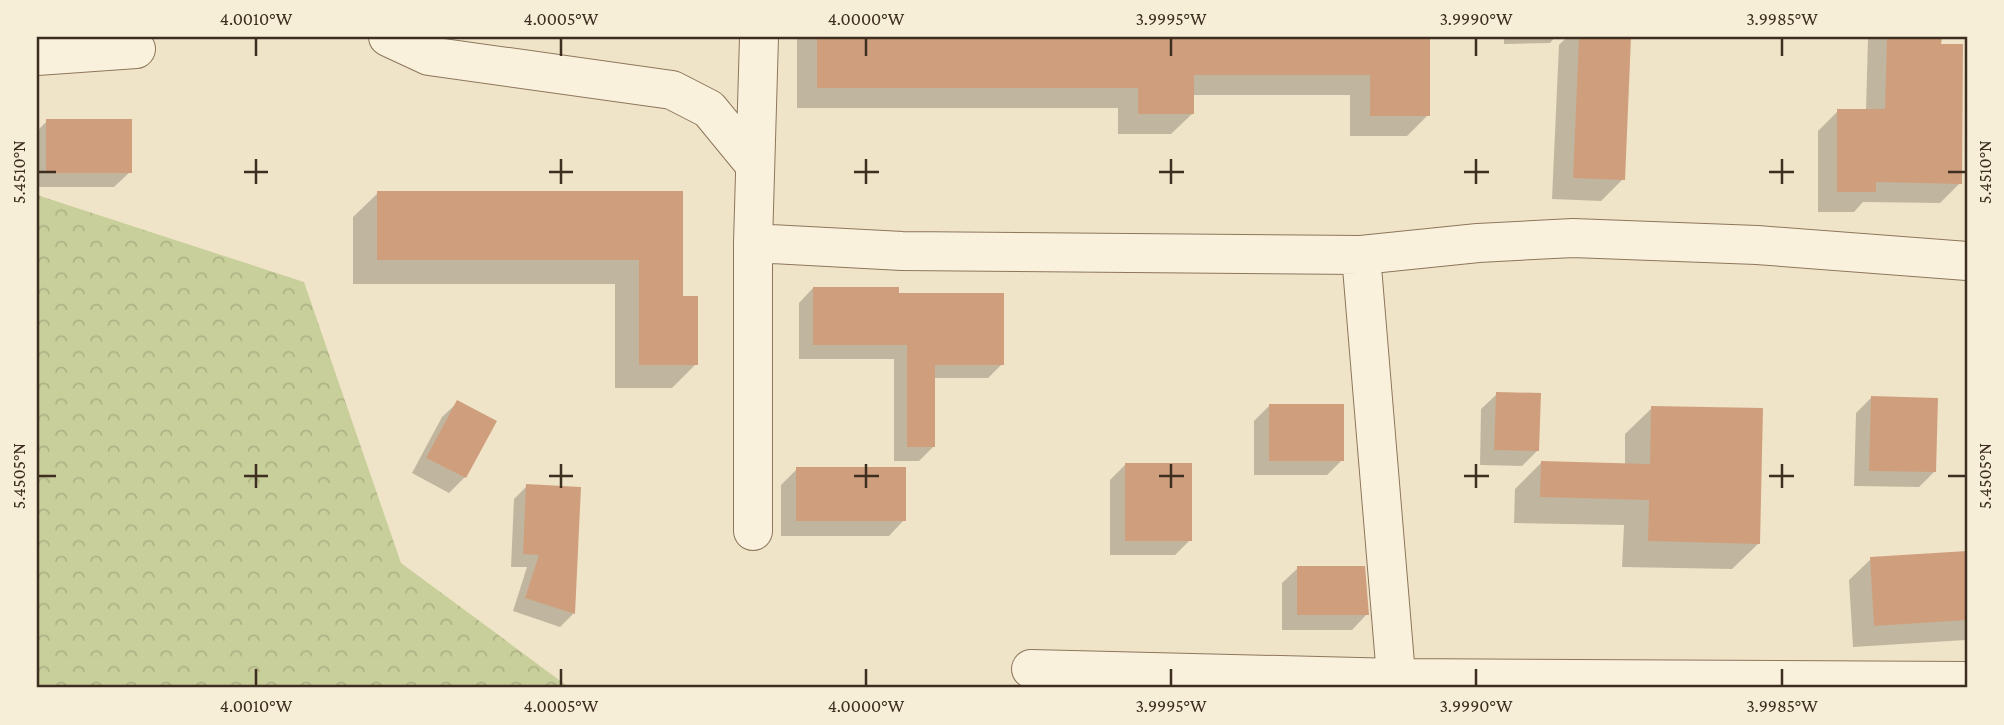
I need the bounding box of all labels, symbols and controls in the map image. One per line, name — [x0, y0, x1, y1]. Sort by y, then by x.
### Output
text: 4.0010°W — [220, 9, 293, 29]
text: 4.0005°W — [524, 9, 599, 29]
text: 4.0000°W — [828, 9, 905, 29]
text: 3.9995°W — [1135, 9, 1207, 29]
text: 3.9990°W — [1439, 9, 1513, 29]
text: 3.9985°W — [1746, 9, 1818, 29]
text: 5.4510°N — [9, 140, 29, 204]
text: 5.4510°N — [1975, 140, 1995, 204]
text: 5.4505°N — [9, 443, 29, 509]
text: 5.4505°N — [1975, 443, 1995, 509]
text: 4.0010°W — [220, 696, 293, 716]
text: 4.0005°W — [524, 696, 599, 716]
text: 4.0000°W — [828, 696, 905, 716]
text: 3.9995°W — [1135, 696, 1207, 716]
text: 3.9990°W — [1439, 696, 1513, 716]
text: 3.9985°W — [1746, 696, 1818, 716]

